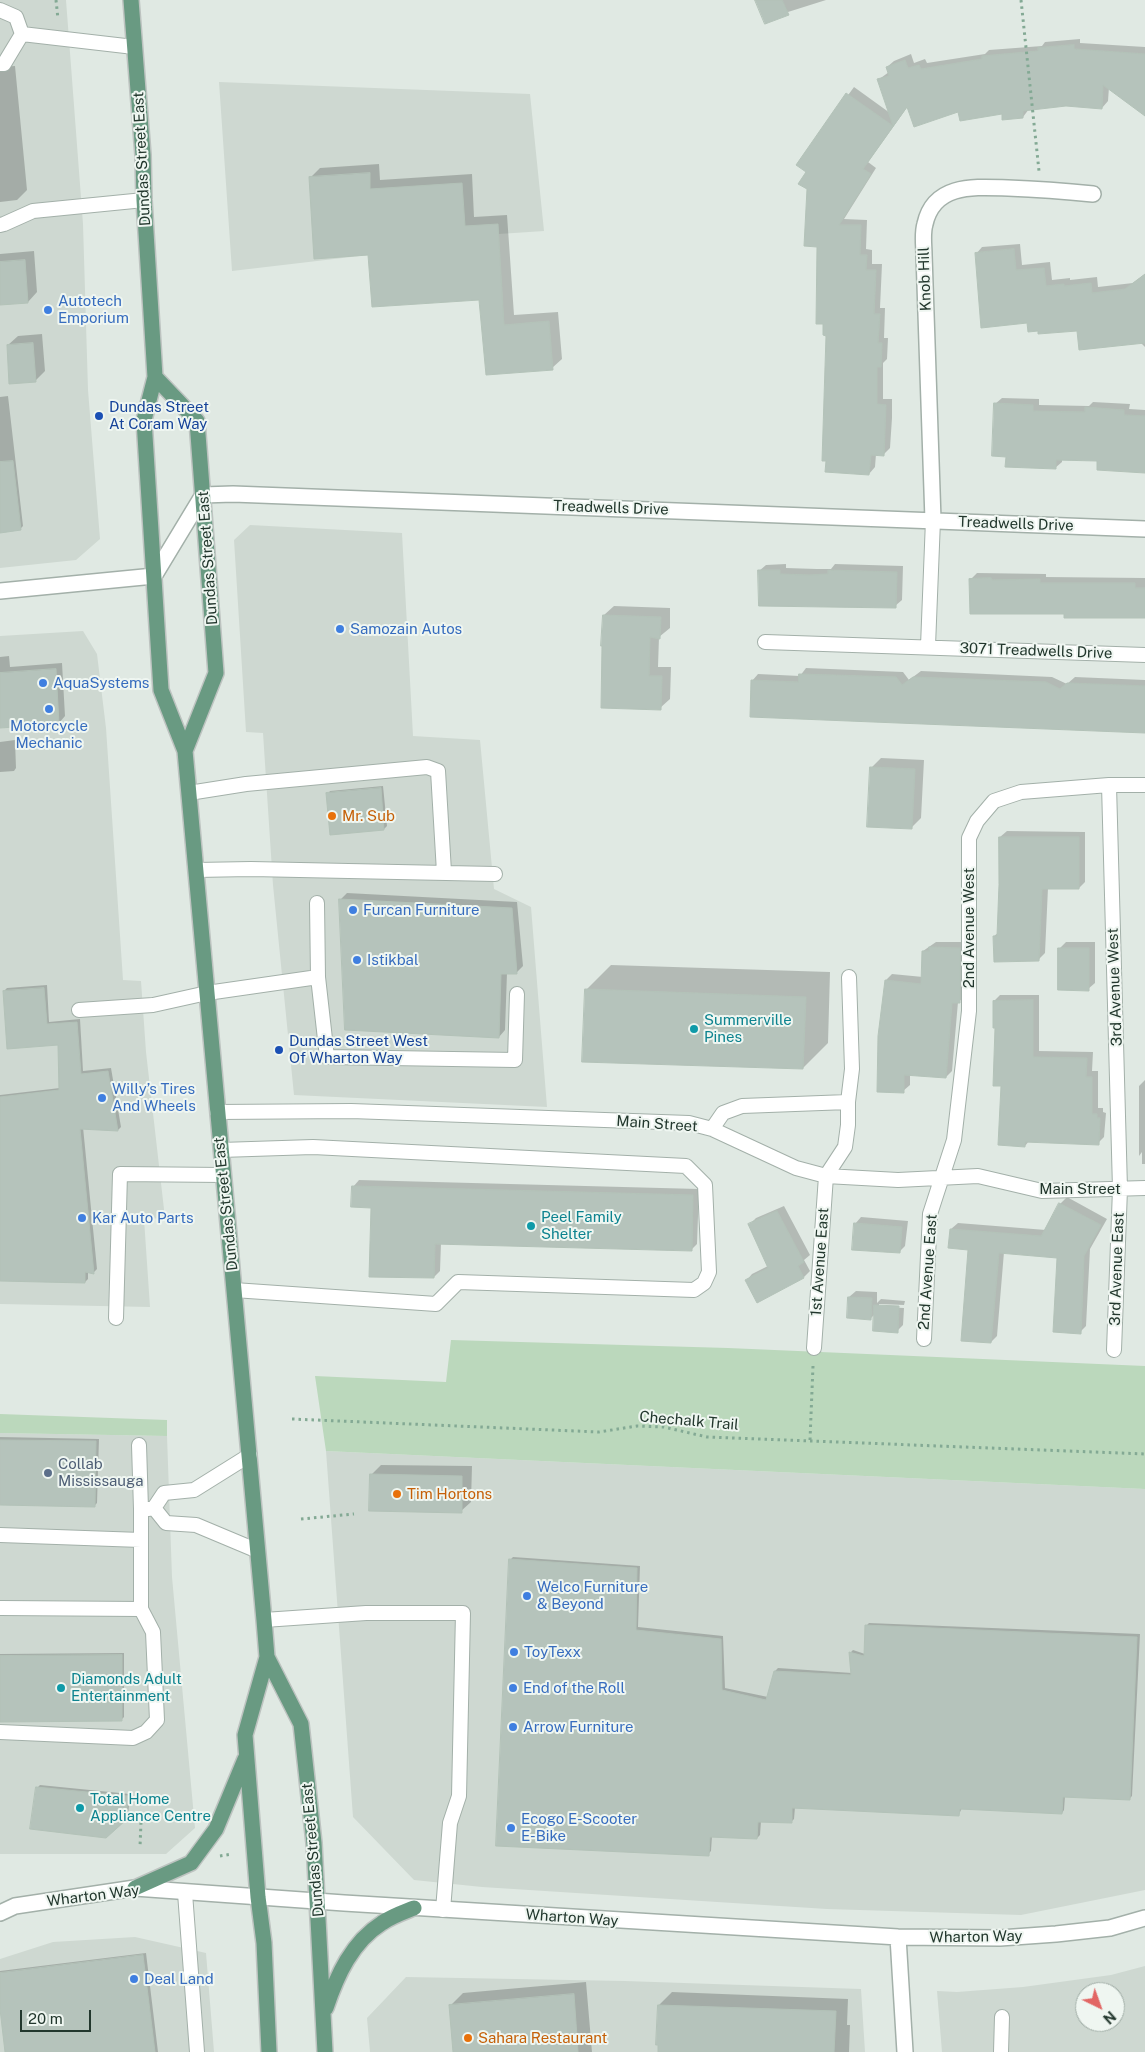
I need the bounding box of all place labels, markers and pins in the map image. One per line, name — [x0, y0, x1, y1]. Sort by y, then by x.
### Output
place label: Autotech Emporium — [58, 292, 129, 327]
marker: Autotech Emporium — [42, 304, 54, 316]
place label: Dundas Street At Coram Way — [109, 398, 209, 433]
marker: Dundas Street At Coram Way — [93, 410, 105, 422]
place label: Samozain Autos — [350, 620, 462, 638]
marker: Samozain Autos — [334, 623, 346, 635]
place label: AquaSystems — [53, 674, 149, 692]
marker: AquaSystems — [37, 677, 49, 689]
marker: Motorcycle Mechanic — [43, 703, 55, 715]
place label: Motorcycle Mechanic — [10, 717, 88, 752]
place label: Mr. Sub — [342, 807, 395, 825]
marker: Mr. Sub — [326, 810, 338, 822]
place label: Furcan Furniture — [363, 901, 480, 919]
marker: Furcan Furniture — [347, 904, 359, 916]
place label: Istikbal — [367, 951, 418, 969]
marker: Istikbal — [351, 954, 363, 966]
place label: Summerville Pines — [704, 1011, 792, 1046]
marker: Summerville Pines — [688, 1023, 700, 1035]
place label: Dundas Street West Of Wharton Way — [289, 1032, 428, 1067]
marker: Dundas Street West Of Wharton Way — [273, 1044, 285, 1056]
place label: Willy’s Tires And Wheels — [112, 1080, 196, 1115]
marker: Willy’s Tires And Wheels — [96, 1092, 108, 1104]
place label: Peel Family Shelter — [541, 1208, 622, 1243]
place label: Kar Auto Parts — [92, 1209, 194, 1227]
marker: Kar Auto Parts — [76, 1212, 88, 1224]
marker: Peel Family Shelter — [525, 1220, 537, 1232]
place label: Collab Mississauga — [58, 1455, 143, 1490]
marker: Collab Mississauga — [42, 1467, 54, 1479]
place label: Tim Hortons — [407, 1485, 492, 1503]
marker: Tim Hortons — [391, 1488, 403, 1500]
place label: Welco Furniture & Beyond — [537, 1578, 648, 1613]
marker: Welco Furniture & Beyond — [521, 1590, 533, 1602]
place label: ToyTexx — [524, 1643, 581, 1661]
marker: ToyTexx — [508, 1646, 520, 1658]
place label: Diamonds Adult Entertainment — [71, 1670, 182, 1705]
place label: End of the Roll — [523, 1679, 625, 1697]
marker: Diamonds Adult Entertainment — [55, 1682, 67, 1694]
marker: End of the Roll — [507, 1682, 519, 1694]
place label: Arrow Furniture — [523, 1718, 634, 1736]
marker: Arrow Furniture — [507, 1721, 519, 1733]
place label: Total Home Appliance Centre — [90, 1790, 211, 1825]
marker: Total Home Appliance Centre — [74, 1802, 86, 1814]
place label: Ecogo E-Scooter E-Bike — [521, 1810, 637, 1845]
marker: Ecogo E-Scooter E-Bike — [505, 1822, 517, 1834]
place label: Deal Land — [144, 1970, 214, 1988]
marker: Deal Land — [128, 1973, 140, 1985]
place label: Sahara Restaurant — [478, 2029, 607, 2047]
marker: Sahara Restaurant — [462, 2032, 474, 2044]

